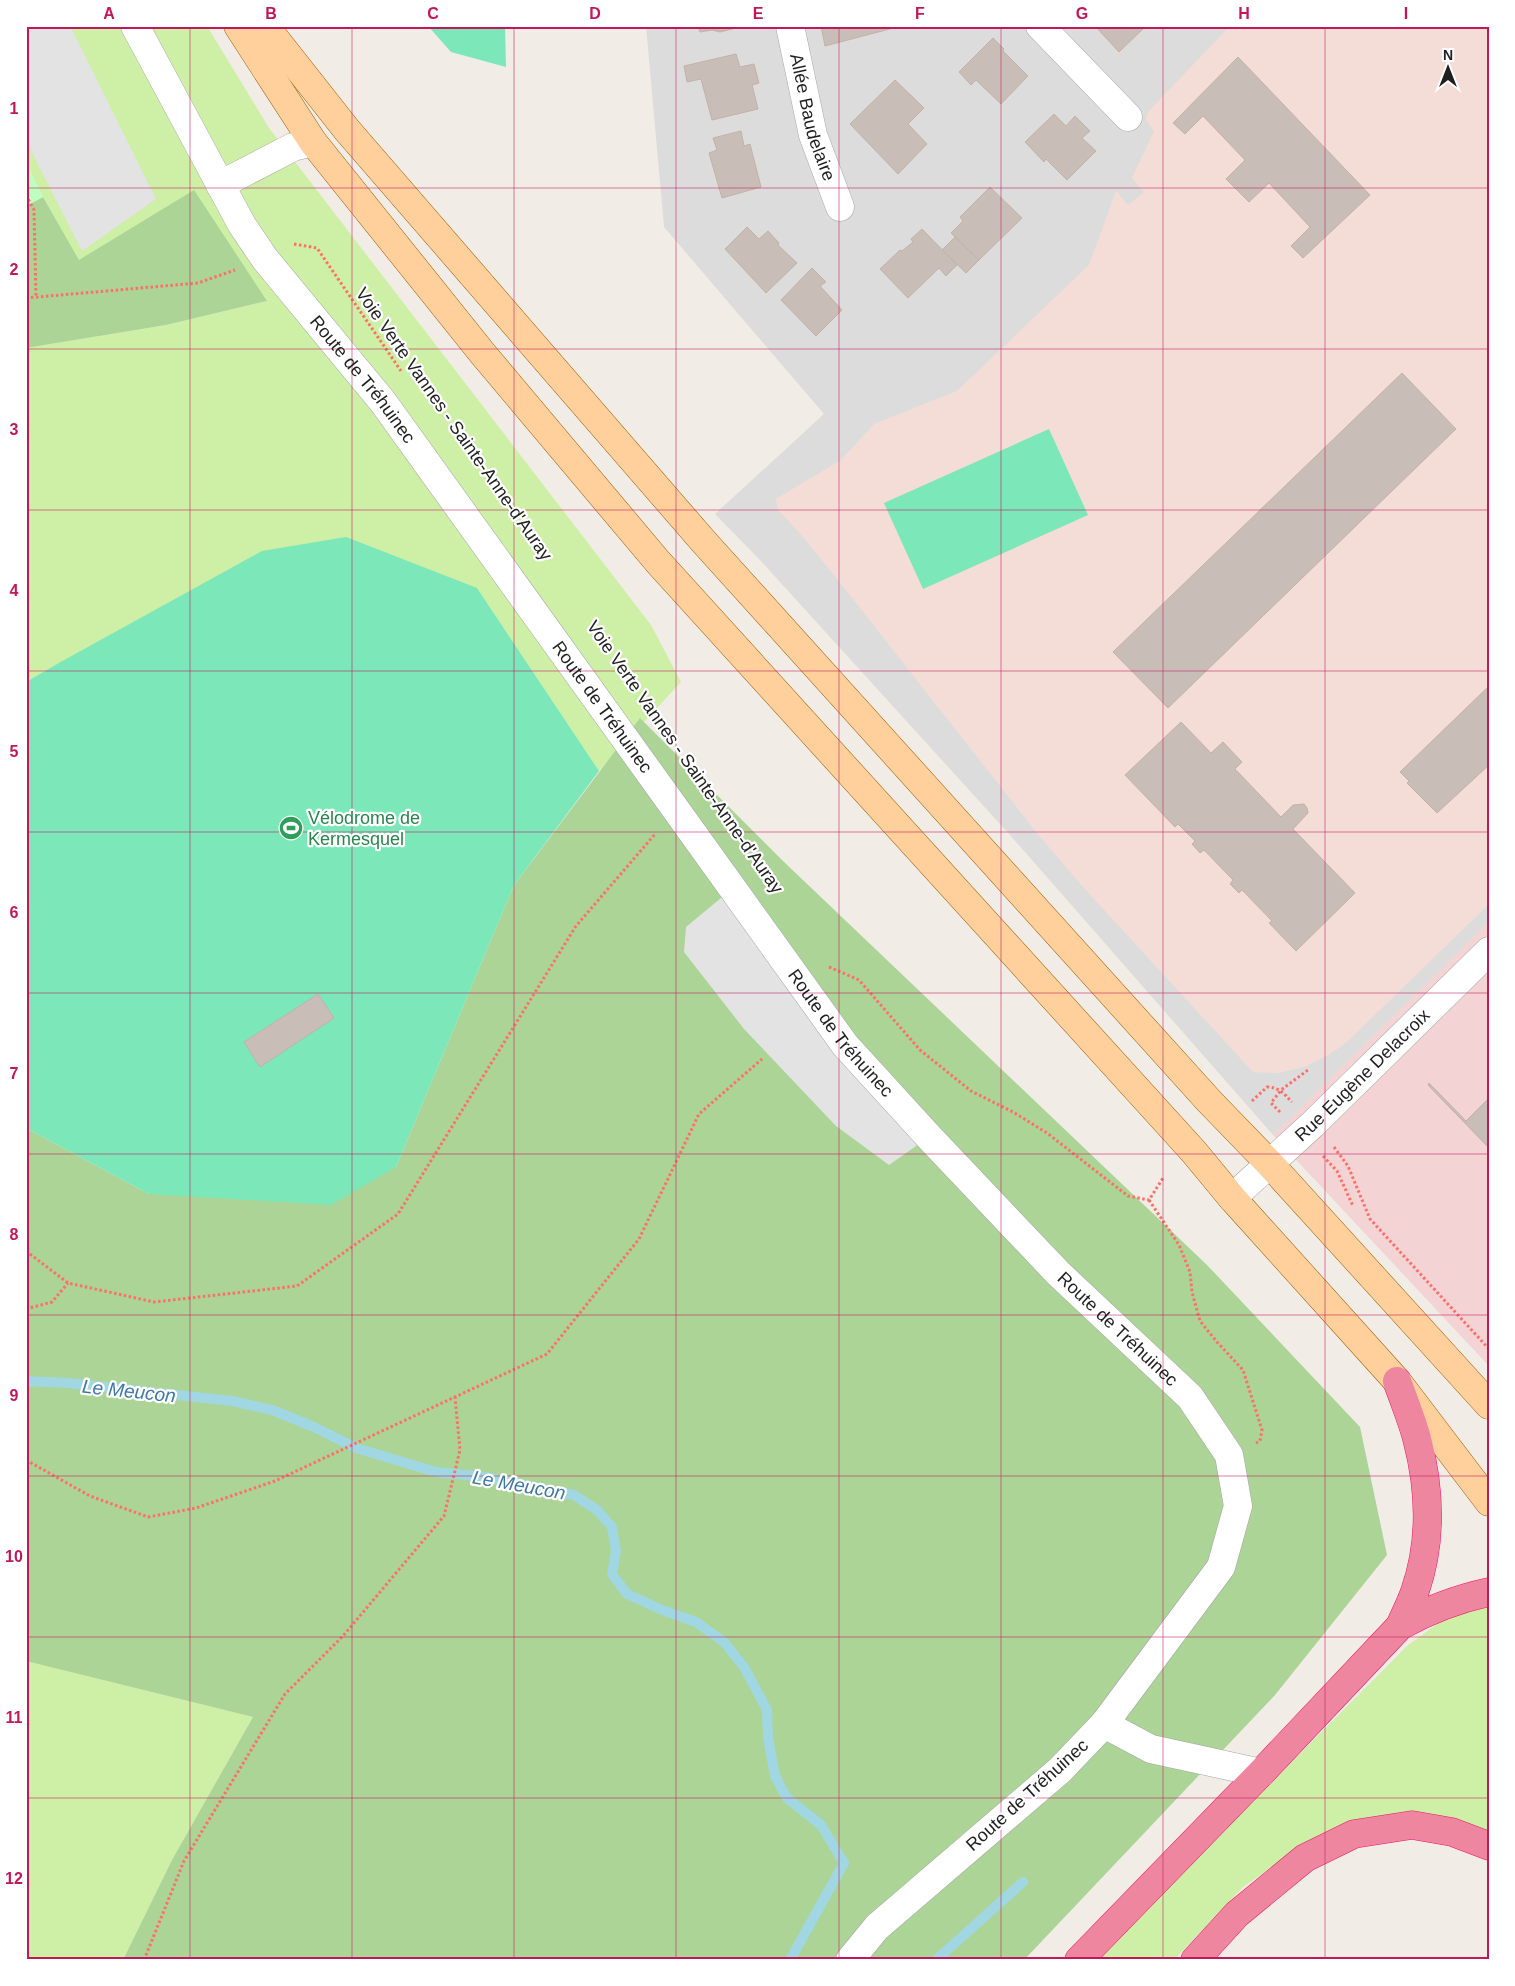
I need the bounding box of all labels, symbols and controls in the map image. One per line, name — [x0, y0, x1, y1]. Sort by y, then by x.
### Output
text: A — [103, 5, 115, 22]
text: B — [265, 5, 277, 22]
text: C — [427, 5, 439, 22]
text: D — [589, 5, 601, 22]
text: E — [753, 5, 764, 22]
text: F — [915, 5, 925, 22]
text: G — [1076, 5, 1088, 22]
text: H — [1238, 5, 1250, 22]
text: I — [1404, 5, 1408, 22]
north arrow — [1422, 42, 1472, 92]
text: N — [1443, 47, 1453, 63]
street label: Allée Baudelaire — [786, 52, 839, 184]
text: 1 — [10, 100, 19, 117]
text: 2 — [10, 261, 19, 278]
street label: Voie Verte Vannes - Sainte-Anne-d'Auray — [352, 284, 556, 564]
street label: Route de Tréhuinec — [306, 312, 419, 447]
text: 3 — [10, 421, 19, 438]
text: 4 — [10, 582, 19, 599]
street label: Voie Verte Vannes - Sainte-Anne-d'Auray — [583, 617, 787, 897]
street label: Route de Tréhuinec — [548, 637, 656, 777]
text: 5 — [10, 743, 19, 760]
place label: Vélodrome de Kermesquel — [308, 808, 420, 849]
sports icon: Vélodrome de Kermesquel — [278, 815, 304, 841]
text: 6 — [10, 904, 19, 921]
street label: Route de Tréhuinec — [784, 965, 897, 1101]
street label: Rue Eugène Delacroix — [1291, 1005, 1434, 1145]
text: 7 — [10, 1065, 19, 1082]
text: 8 — [10, 1226, 19, 1243]
street label: Route de Tréhuinec — [1053, 1268, 1182, 1390]
water label: Le Meucon — [81, 1376, 177, 1406]
text: 9 — [10, 1387, 19, 1404]
water label: Le Meucon — [471, 1466, 567, 1504]
text: 10 — [5, 1548, 23, 1565]
text: 11 — [6, 1709, 23, 1726]
street label: Route de Tréhuinec — [962, 1735, 1092, 1855]
text: 12 — [5, 1870, 23, 1887]

